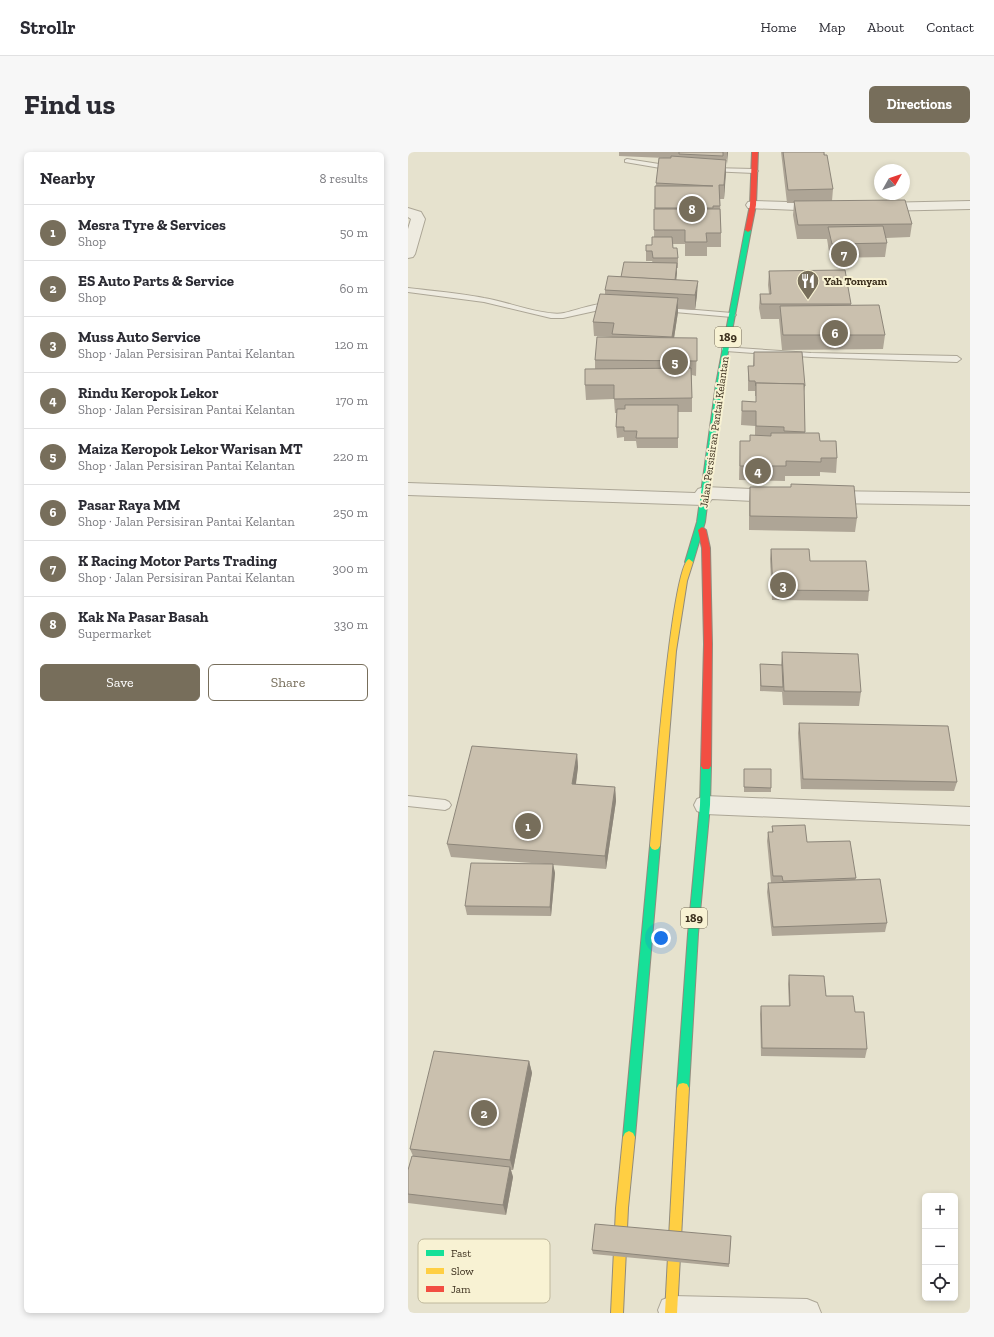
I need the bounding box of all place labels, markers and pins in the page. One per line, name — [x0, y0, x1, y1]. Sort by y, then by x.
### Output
pin: 8 — [679, 194, 705, 224]
pin: 7 — [831, 239, 857, 269]
restaurant icon: Yah Tomyam — [795, 268, 821, 301]
place label: Yah Tomyam — [824, 275, 888, 288]
pin: 6 — [822, 318, 848, 348]
pin: 5 — [662, 347, 688, 377]
pin: 4 — [745, 456, 771, 486]
pin: 3 — [770, 570, 796, 600]
pin: 1 — [515, 811, 541, 841]
pin: 2 — [471, 1098, 497, 1128]

